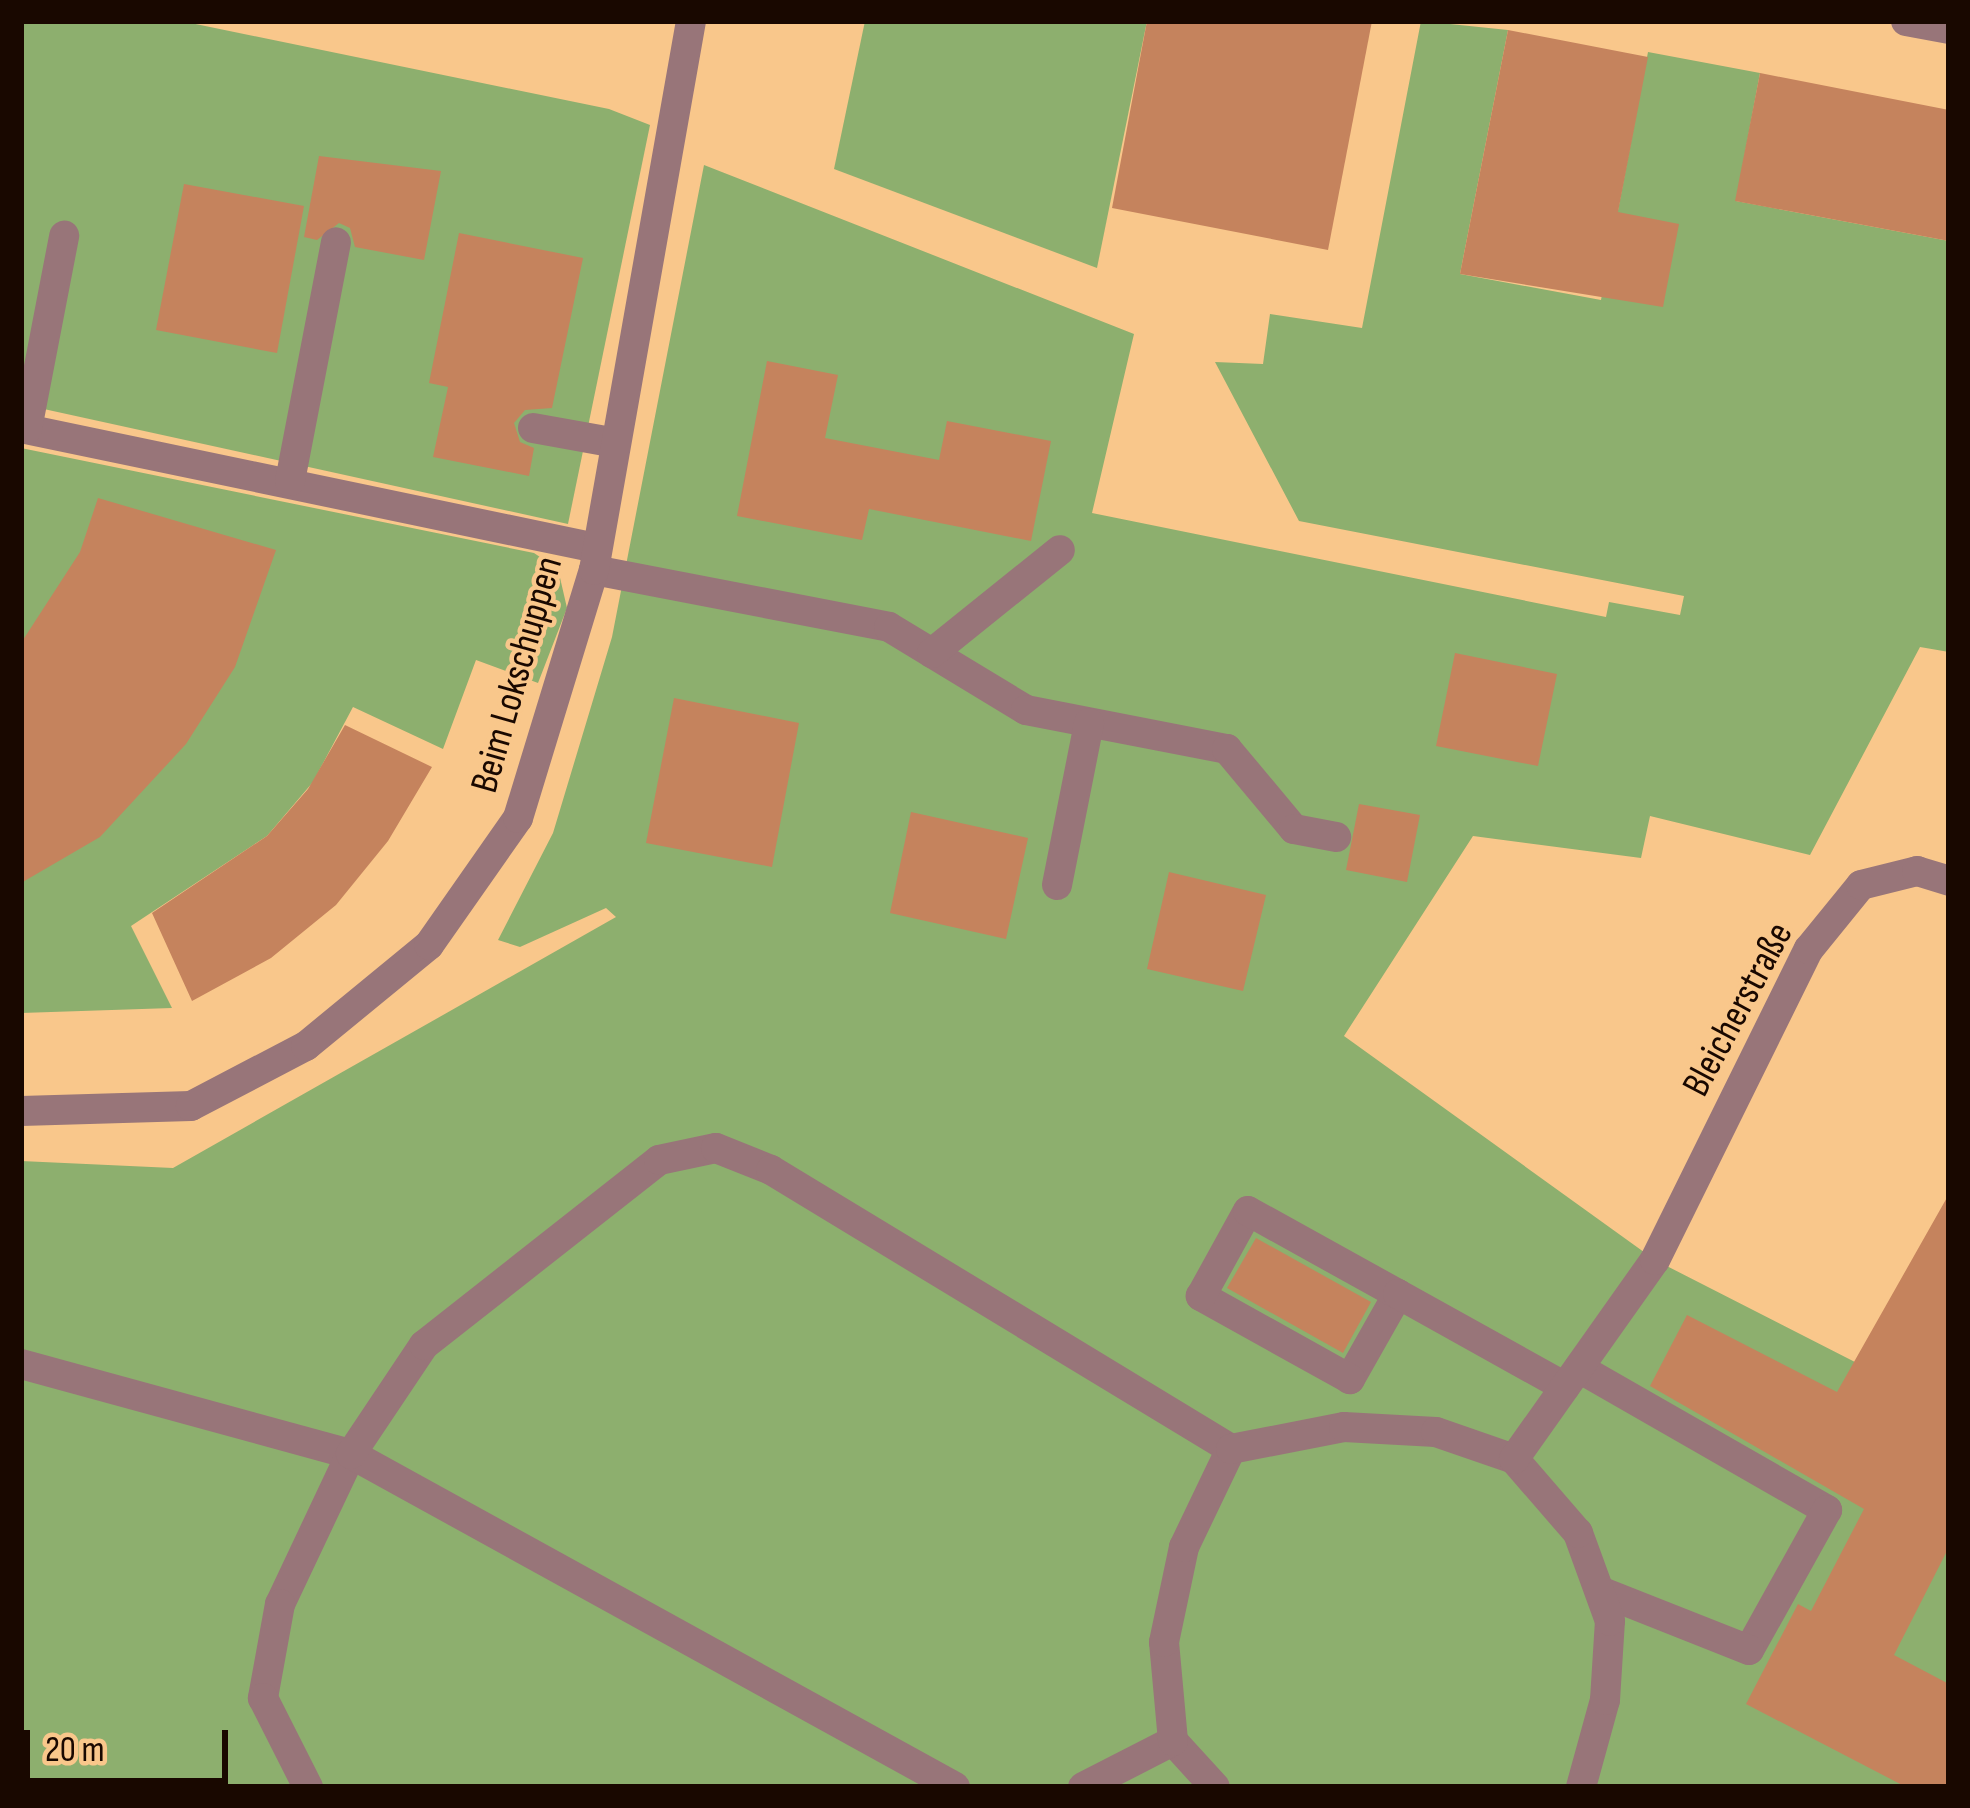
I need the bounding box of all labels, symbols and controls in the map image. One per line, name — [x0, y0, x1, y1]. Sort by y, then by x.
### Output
street label: Beim Lokschuppen — [462, 552, 574, 798]
street label: Bleicherstraße — [1674, 915, 1804, 1105]
scale bar — [30, 1706, 234, 1780]
text: 20 m — [45, 1729, 105, 1772]

